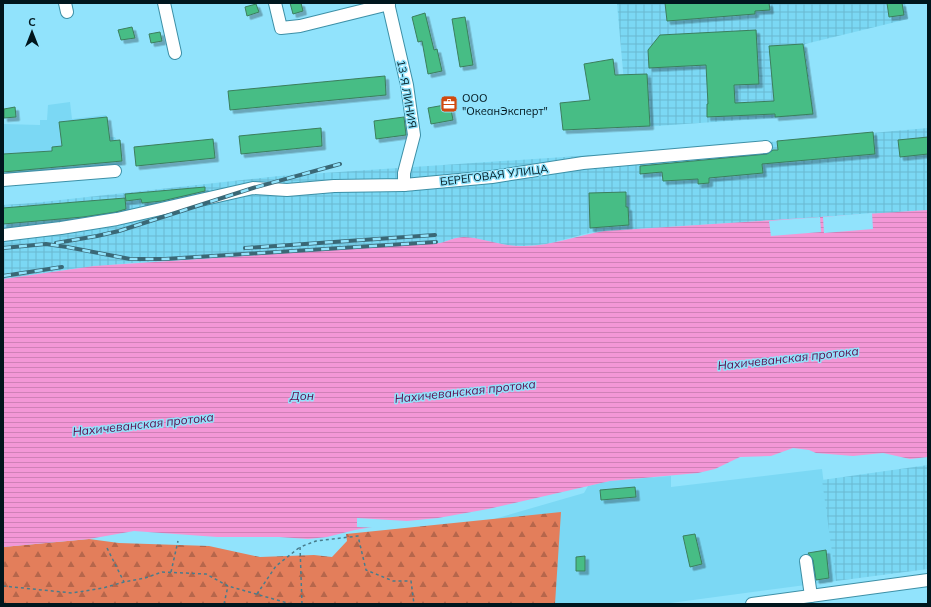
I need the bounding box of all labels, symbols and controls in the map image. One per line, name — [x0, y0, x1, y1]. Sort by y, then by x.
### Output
north arrow — [12, 12, 52, 52]
text: С — [28, 15, 36, 29]
street label: 13-Я ЛИНИЯ — [394, 59, 420, 129]
place label: ООО "ОкеанЭксперт" — [462, 91, 548, 118]
office icon: ООО "ОкеанЭксперт" — [439, 94, 459, 114]
street label: БЕРЕГОВАЯ УЛИЦА — [439, 161, 549, 189]
water label: Нахичеванская протока — [717, 343, 859, 373]
water label: Нахичеванская протока — [394, 376, 536, 406]
water label: Дон — [289, 388, 314, 403]
water label: Нахичеванская протока — [72, 409, 214, 439]

